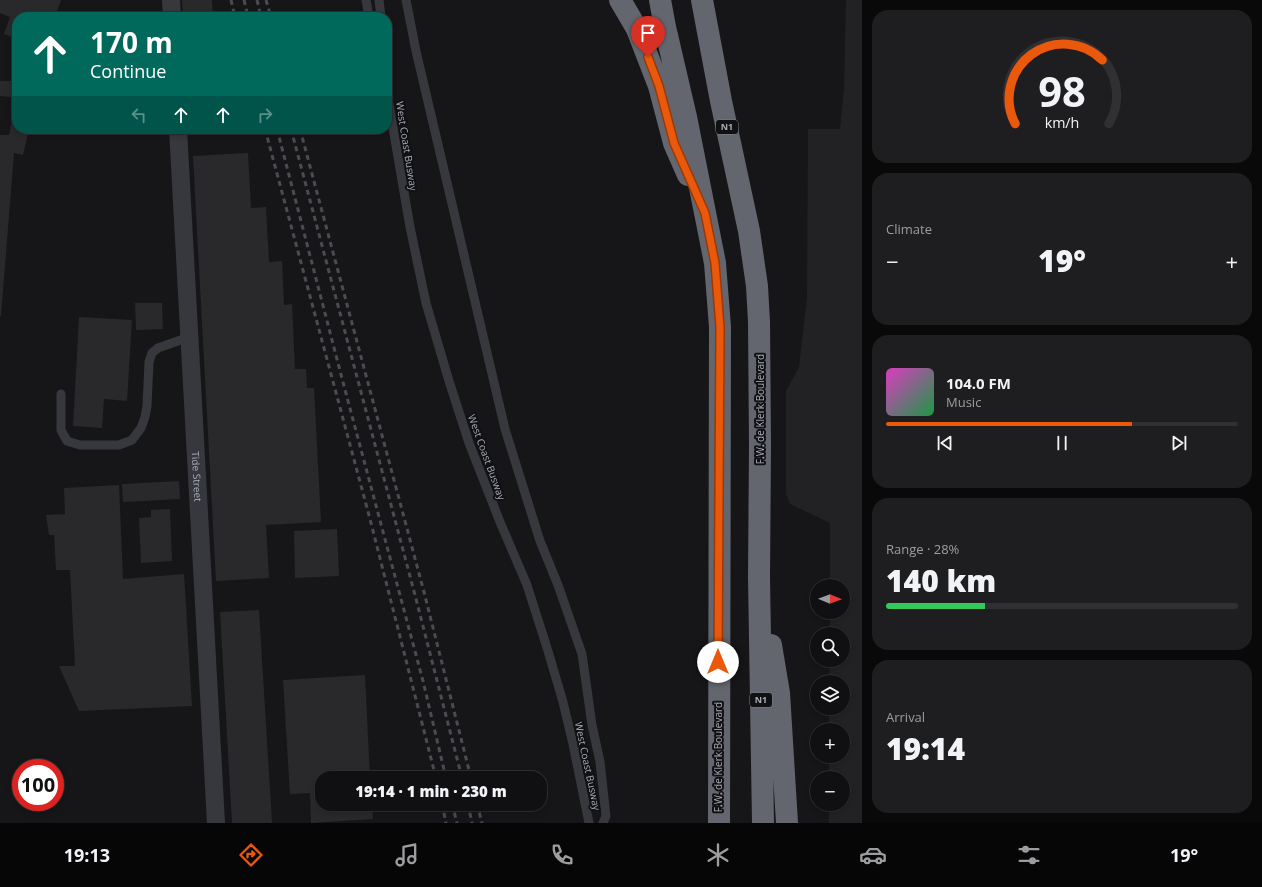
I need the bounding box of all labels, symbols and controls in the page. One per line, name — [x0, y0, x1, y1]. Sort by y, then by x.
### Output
pin — [631, 16, 665, 57]
icon: arrive — [637, 22, 659, 44]
text: 170 m — [90, 23, 173, 61]
icon: ahead — [24, 28, 76, 80]
text: Continue — [90, 59, 166, 83]
text: 98 — [1038, 63, 1086, 119]
street label: West Coast Busway — [393, 100, 421, 193]
icon: left — [128, 104, 150, 126]
icon: ahead — [170, 104, 192, 126]
icon: ahead — [212, 104, 234, 126]
icon: right — [254, 104, 276, 126]
text: km/h — [1045, 113, 1079, 132]
road number: N1 — [716, 120, 738, 134]
text: Climate — [886, 220, 932, 238]
text: 19° — [1038, 240, 1086, 281]
text: − — [886, 246, 899, 276]
text: + — [1225, 246, 1238, 276]
street label: F.W. de Klerk Boulevard — [753, 354, 767, 464]
text: 104.0 FM — [946, 373, 1011, 393]
text: Music — [946, 393, 981, 411]
street label: West Coast Busway — [465, 412, 509, 503]
icon: previous — [934, 432, 956, 454]
icon: pause — [1051, 432, 1073, 454]
icon: next — [1168, 432, 1190, 454]
street label: Tide Street — [189, 451, 205, 502]
text: Range · 28% — [886, 540, 959, 558]
text: 140 km — [886, 560, 996, 601]
north arrow — [810, 579, 850, 619]
map controls — [810, 579, 850, 811]
button: search — [810, 627, 850, 667]
position arrow — [697, 641, 739, 683]
button: layers — [810, 675, 850, 715]
road number: N1 — [750, 693, 772, 707]
street label: F.W. de Klerk Boulevard — [711, 702, 725, 812]
text: Arrival — [886, 708, 925, 726]
street label: West Coast Busway — [572, 720, 604, 813]
button: + — [810, 723, 850, 763]
text: 19:14 — [886, 728, 965, 769]
speed limit sign: 100 — [12, 759, 64, 811]
button: − — [810, 771, 850, 811]
text: 19:14 · 1 min · 230 m — [355, 781, 507, 801]
icon: directions — [237, 841, 265, 869]
icon: music — [393, 841, 421, 869]
icon: phone — [548, 841, 576, 869]
icon: climate — [704, 841, 732, 869]
icon: car — [859, 841, 887, 869]
icon: filters — [1015, 841, 1043, 869]
text: 19:13 — [64, 843, 110, 867]
text: 19° — [1170, 843, 1198, 867]

